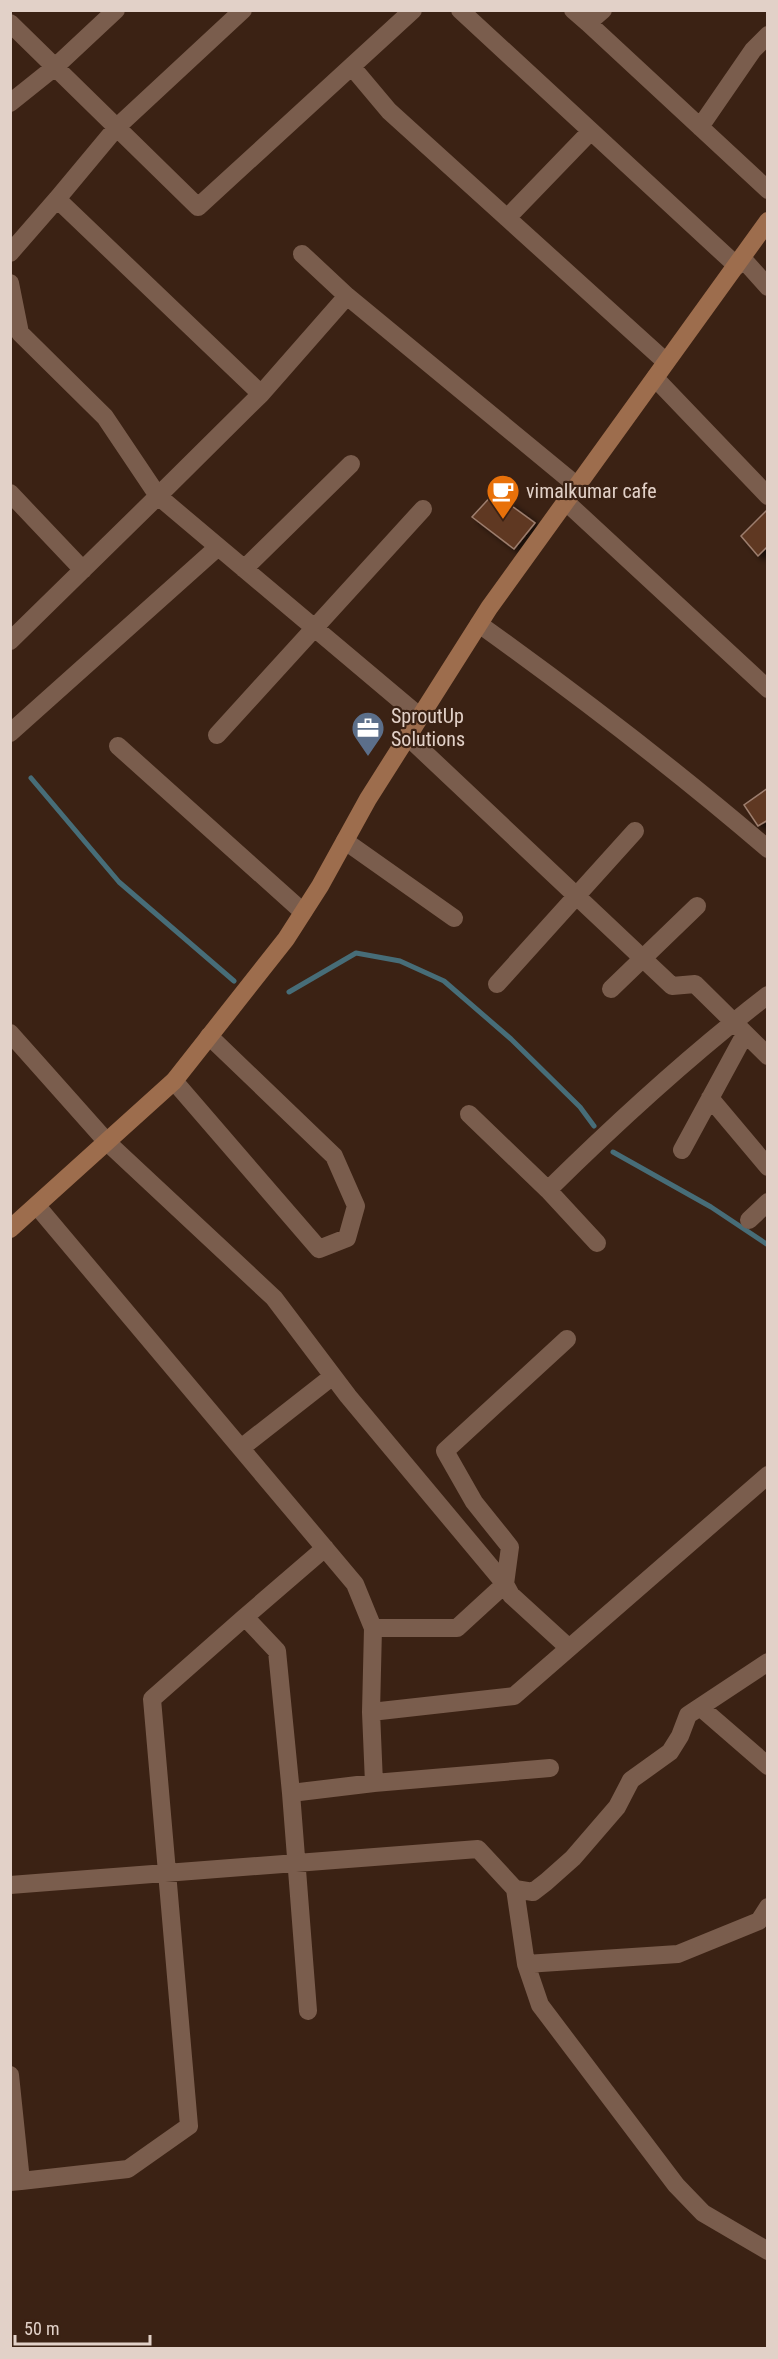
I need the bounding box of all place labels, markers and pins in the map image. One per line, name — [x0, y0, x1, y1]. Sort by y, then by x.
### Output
cafe icon: vimalkumar cafe — [485, 473, 521, 520]
place label: vimalkumar cafe — [526, 479, 657, 503]
place label: SproutUp Solutions — [391, 704, 465, 751]
office icon: SproutUp Solutions — [350, 710, 386, 757]

